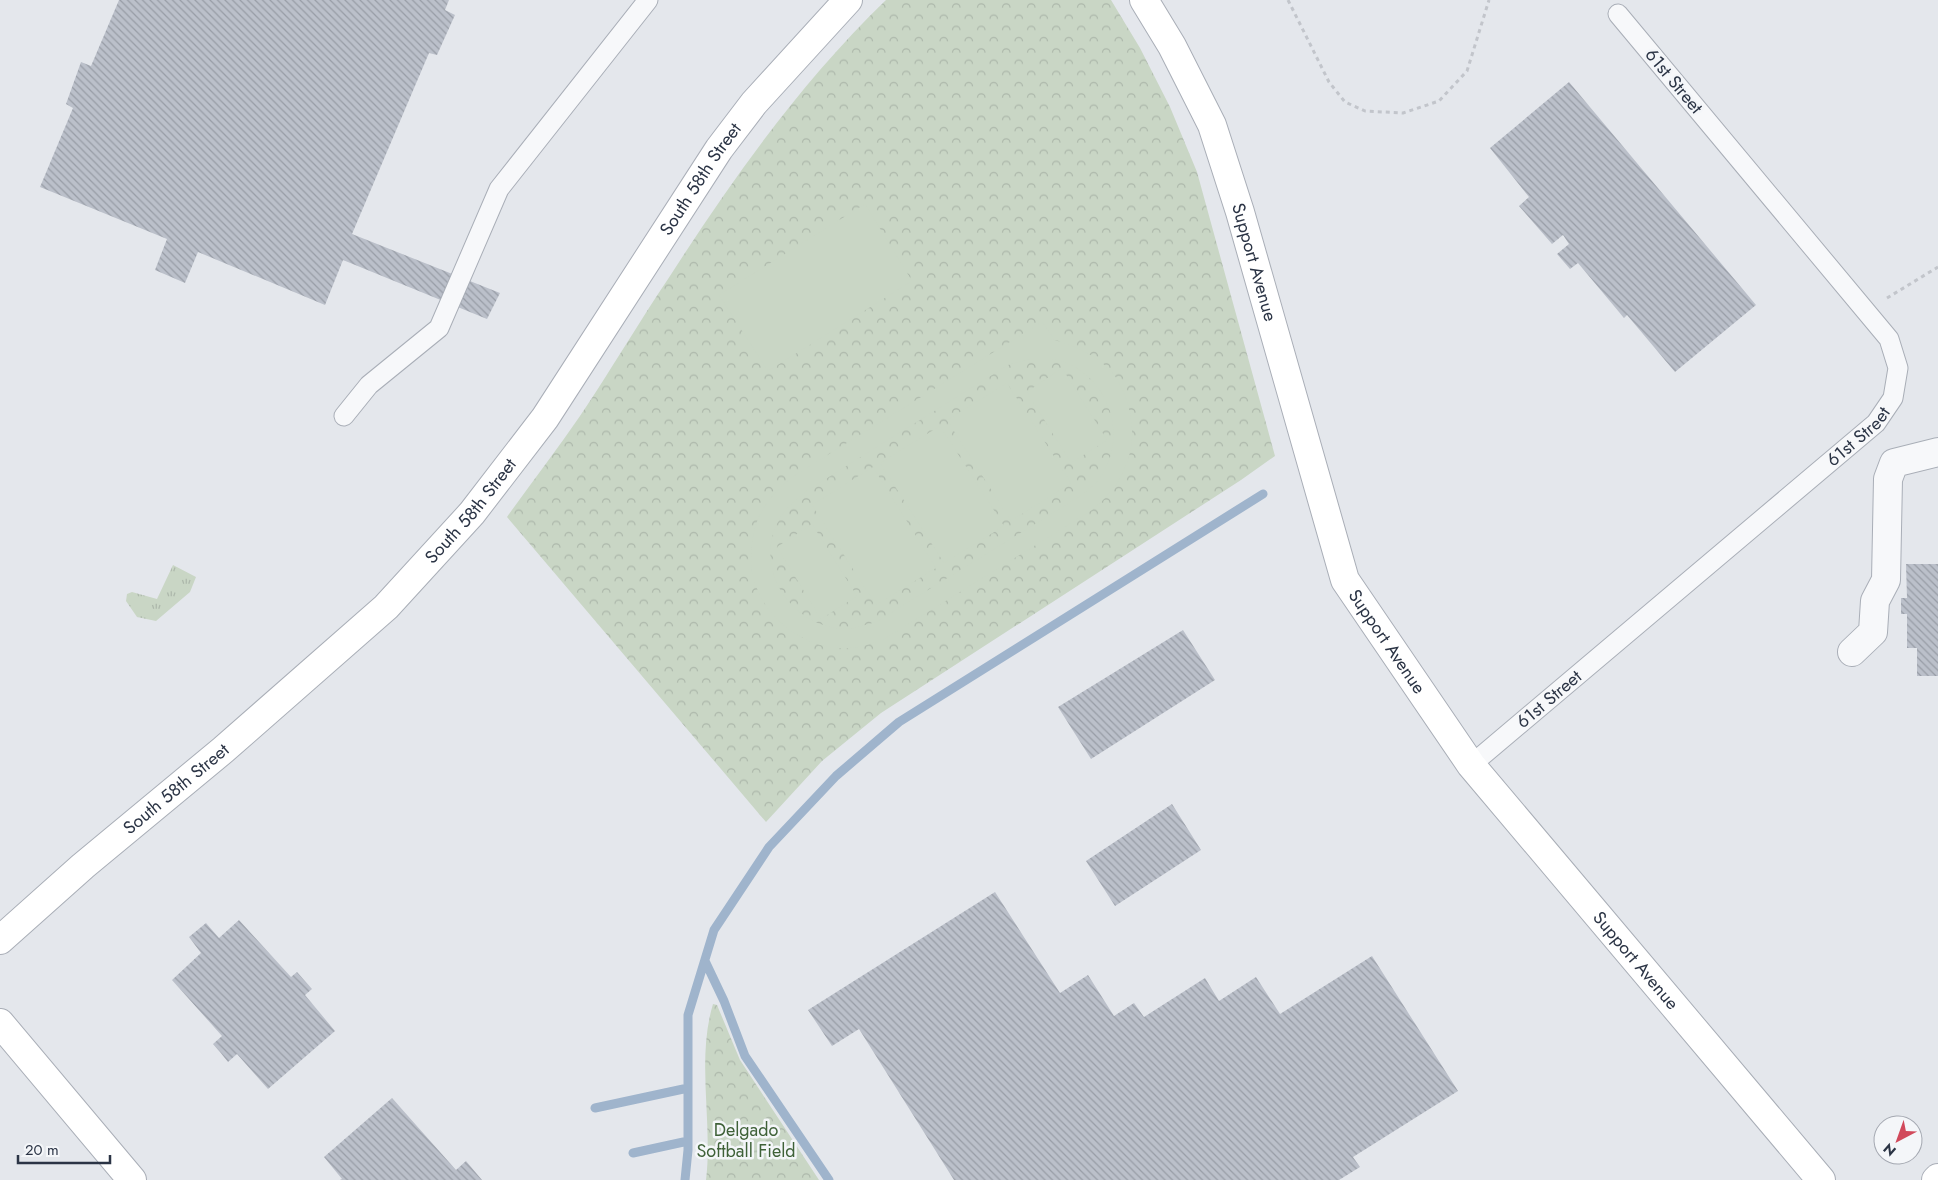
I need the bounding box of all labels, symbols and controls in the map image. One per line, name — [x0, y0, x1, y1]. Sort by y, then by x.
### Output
street label: 61st Street — [1639, 43, 1710, 120]
street label: South 58th Street — [653, 117, 748, 241]
street label: Support Avenue — [1225, 200, 1284, 324]
street label: 61st Street — [1821, 401, 1897, 472]
street label: South 58th Street — [419, 452, 523, 569]
street label: Support Avenue — [1342, 584, 1432, 699]
street label: 61st Street — [1511, 664, 1588, 734]
street label: South 58th Street — [117, 737, 235, 841]
street label: Support Avenue — [1587, 906, 1685, 1015]
north arrow — [1873, 1115, 1923, 1165]
park label: Delgado Softball Field — [696, 1117, 796, 1164]
scale bar — [18, 1132, 110, 1164]
text: 20 m — [25, 1139, 59, 1161]
text: N — [1879, 1139, 1900, 1161]

